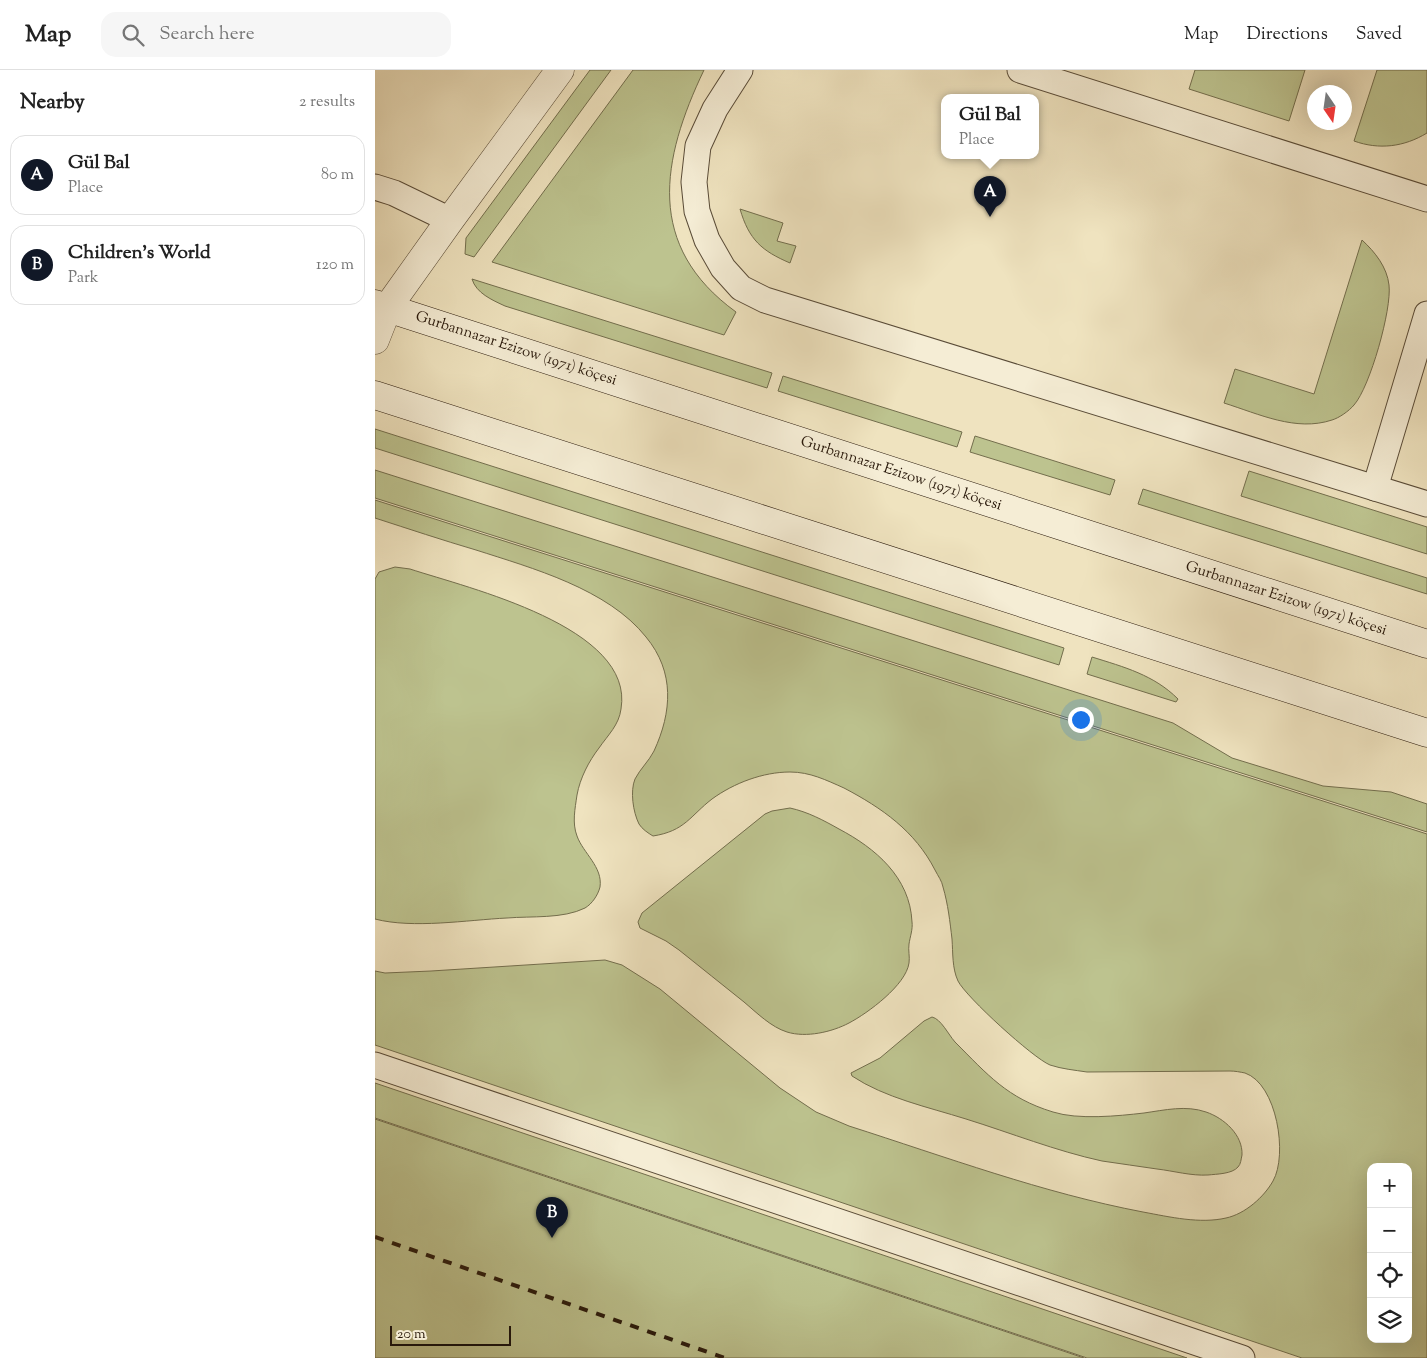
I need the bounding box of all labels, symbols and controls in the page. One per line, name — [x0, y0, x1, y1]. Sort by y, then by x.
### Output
search box — [101, 12, 451, 57]
text: Map — [25, 18, 71, 52]
icon: search — [119, 21, 147, 49]
text: Search here — [159, 21, 255, 48]
text: Map — [1184, 22, 1219, 48]
text: Directions — [1247, 22, 1328, 48]
text: Saved — [1356, 22, 1402, 48]
north arrow — [1307, 85, 1352, 130]
text: Nearby — [20, 88, 85, 118]
text: 2 results — [299, 91, 355, 114]
popup — [941, 94, 1039, 159]
text: Gül Bal — [959, 102, 1021, 129]
text: Place — [959, 129, 994, 152]
text: Gül Bal — [68, 150, 130, 177]
text: A — [31, 164, 44, 187]
text: 80 m — [321, 164, 354, 187]
pin: A — [974, 176, 1006, 217]
text: Place — [68, 177, 103, 200]
text: Children's World — [68, 240, 211, 267]
text: B — [32, 254, 42, 277]
text: 120 m — [316, 254, 354, 277]
text: Park — [68, 267, 99, 290]
street label: Gurbannazar Ezizow (1971) köçesi — [413, 306, 619, 392]
street label: Gurbannazar Ezizow (1971) köçesi — [798, 431, 1004, 517]
street label: Gurbannazar Ezizow (1971) köçesi — [1183, 556, 1389, 642]
your location — [1068, 707, 1094, 733]
map controls — [1367, 1163, 1412, 1343]
button: + — [1367, 1163, 1412, 1208]
pin: B — [536, 1197, 568, 1238]
button: − — [1367, 1208, 1412, 1253]
button: locate — [1367, 1253, 1412, 1298]
button: layers — [1367, 1298, 1412, 1343]
scale bar — [390, 1323, 511, 1346]
text: 20 m — [397, 1325, 426, 1345]

